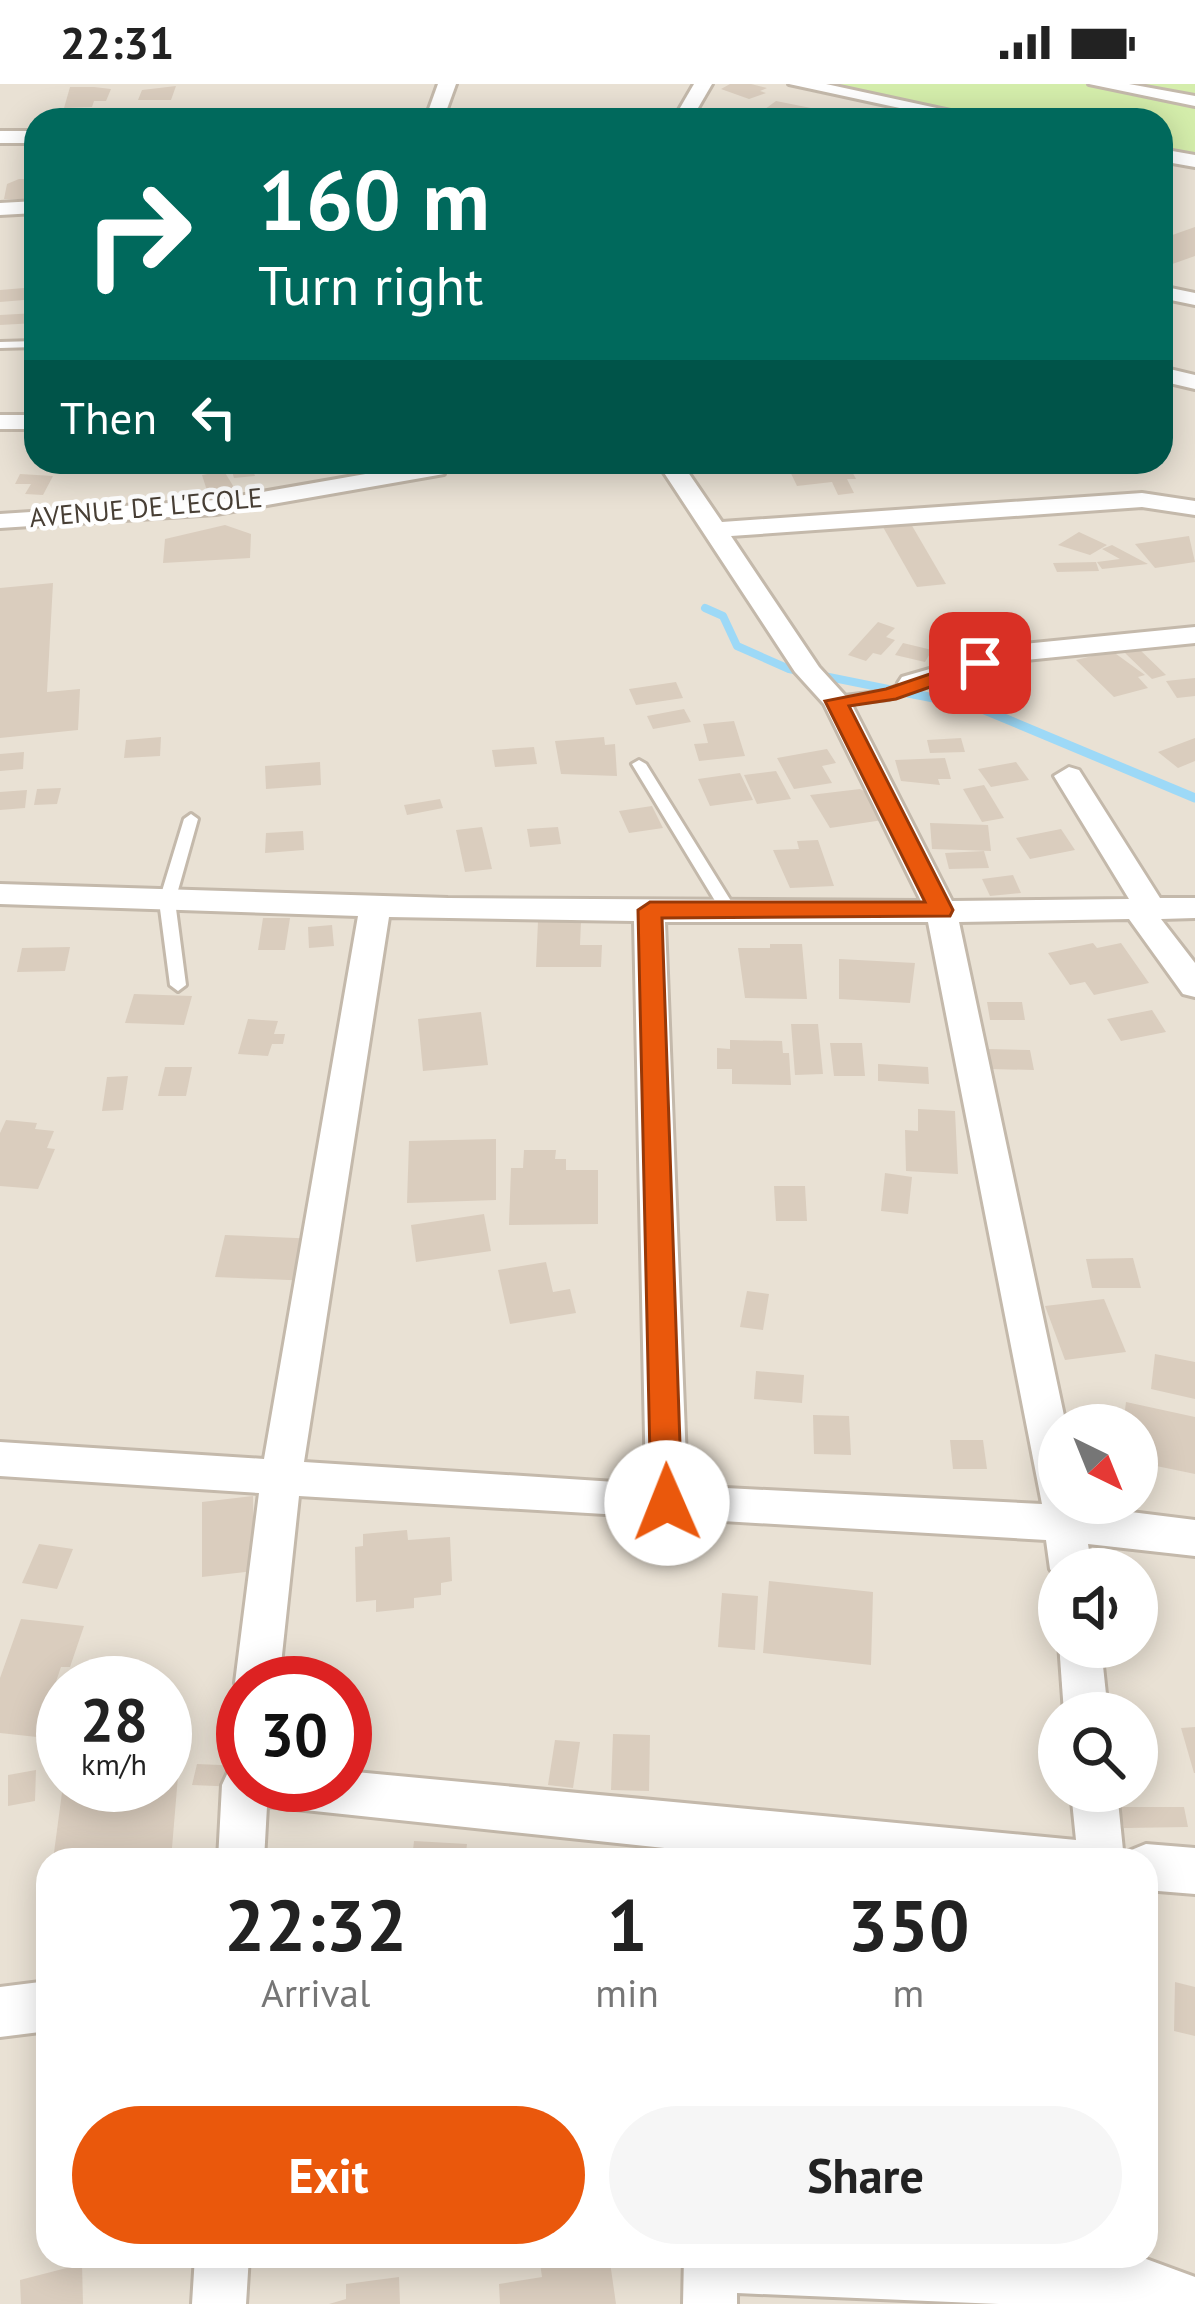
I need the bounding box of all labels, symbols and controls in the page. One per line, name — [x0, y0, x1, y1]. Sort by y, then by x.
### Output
text: 22:31 — [60, 13, 174, 71]
text: 160 m — [258, 144, 490, 253]
icon: right — [60, 156, 216, 312]
text: Turn right — [258, 250, 483, 320]
icon: left — [181, 384, 247, 450]
text: Then — [60, 388, 157, 446]
street label: AVENUE DE L'ECOLE — [28, 480, 264, 534]
pin — [929, 612, 1031, 714]
icon: arrive — [947, 630, 1013, 696]
north arrow — [1038, 1404, 1158, 1524]
map controls — [1038, 1404, 1158, 1812]
position arrow — [604, 1440, 730, 1566]
button: sound — [1038, 1548, 1158, 1668]
speed limit sign: 30 — [216, 1656, 372, 1812]
text: 28 — [80, 1680, 148, 1758]
button: search — [1038, 1692, 1158, 1812]
text: km/h — [81, 1744, 147, 1783]
text: 22:32 — [224, 1878, 407, 1971]
text: 1 — [607, 1878, 648, 1971]
text: 350 — [847, 1878, 970, 1971]
text: Arrival — [261, 1967, 370, 2018]
text: min — [595, 1967, 659, 2018]
text: m — [893, 1967, 924, 2018]
button: Exit — [72, 2106, 585, 2244]
button: Share — [609, 2106, 1122, 2244]

